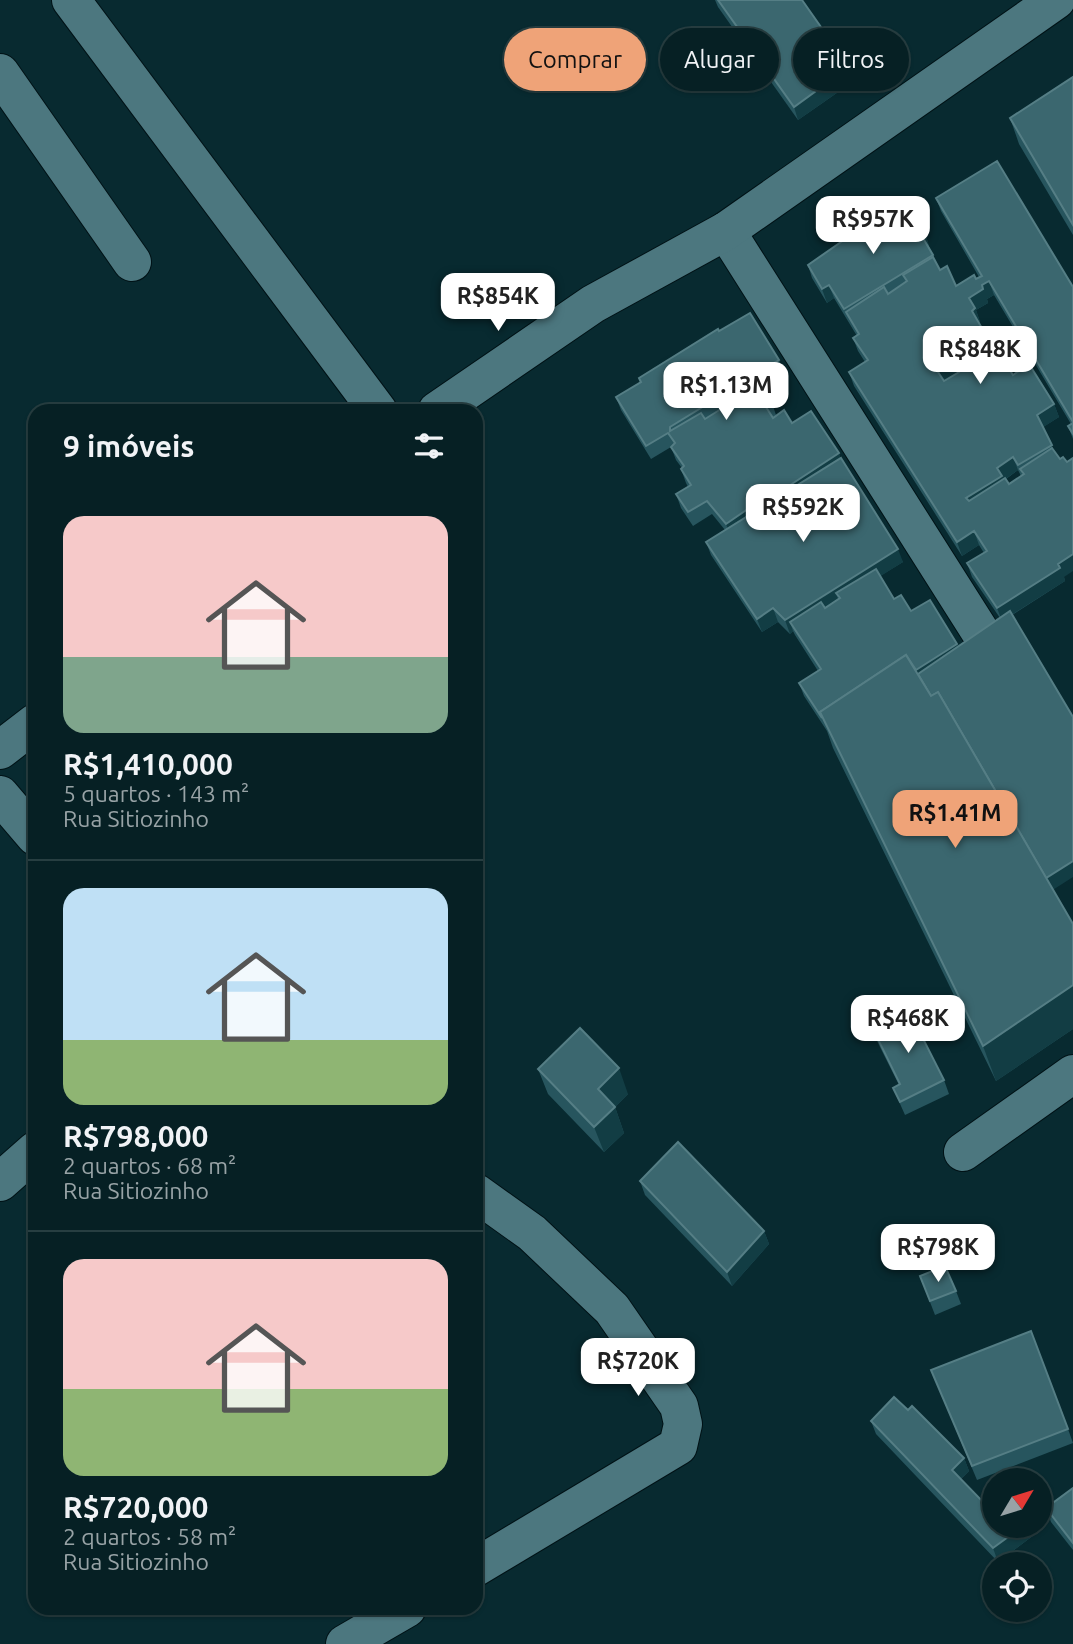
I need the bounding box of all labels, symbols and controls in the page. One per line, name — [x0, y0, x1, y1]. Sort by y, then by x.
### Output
chip: Comprar — [504, 28, 646, 91]
chip: Alugar — [660, 28, 779, 91]
chip: Filtros — [793, 28, 909, 91]
pin: R$957K — [816, 196, 930, 256]
text: R$957K — [832, 206, 914, 231]
pin: R$854K — [441, 274, 555, 333]
text: R$854K — [457, 283, 539, 308]
pin: R$848K — [923, 326, 1037, 386]
text: R$848K — [939, 336, 1021, 361]
pin: R$1.13M — [661, 362, 791, 422]
text: R$1.13M — [679, 372, 773, 397]
icon: filters — [410, 427, 448, 465]
text: 9 imóveis — [63, 429, 194, 463]
pin: R$592K — [746, 484, 860, 544]
text: R$592K — [762, 494, 844, 519]
icon: home — [193, 562, 319, 688]
text: R$1,410,000 — [63, 747, 233, 781]
text: 5 quartos · 143 m² — [63, 781, 249, 806]
pin: R$1.41M — [890, 790, 1020, 850]
text: R$1.41M — [908, 800, 1002, 825]
text: Rua Sitiozinho — [63, 806, 209, 831]
icon: home — [193, 934, 319, 1060]
pin: R$468K — [851, 996, 965, 1055]
text: R$468K — [867, 1005, 949, 1030]
text: R$798,000 — [63, 1119, 209, 1153]
text: 2 quartos · 68 m² — [63, 1153, 236, 1178]
text: Rua Sitiozinho — [63, 1178, 209, 1203]
pin: R$798K — [881, 1224, 995, 1284]
text: R$798K — [897, 1234, 979, 1259]
icon: home — [193, 1305, 319, 1431]
pin: R$720K — [581, 1338, 695, 1398]
text: R$720K — [597, 1348, 679, 1373]
north arrow — [982, 1468, 1052, 1538]
map controls — [982, 1468, 1052, 1622]
text: R$720,000 — [63, 1490, 209, 1524]
text: 2 quartos · 58 m² — [63, 1524, 236, 1549]
text: Rua Sitiozinho — [63, 1549, 209, 1574]
button: locate — [982, 1552, 1052, 1622]

